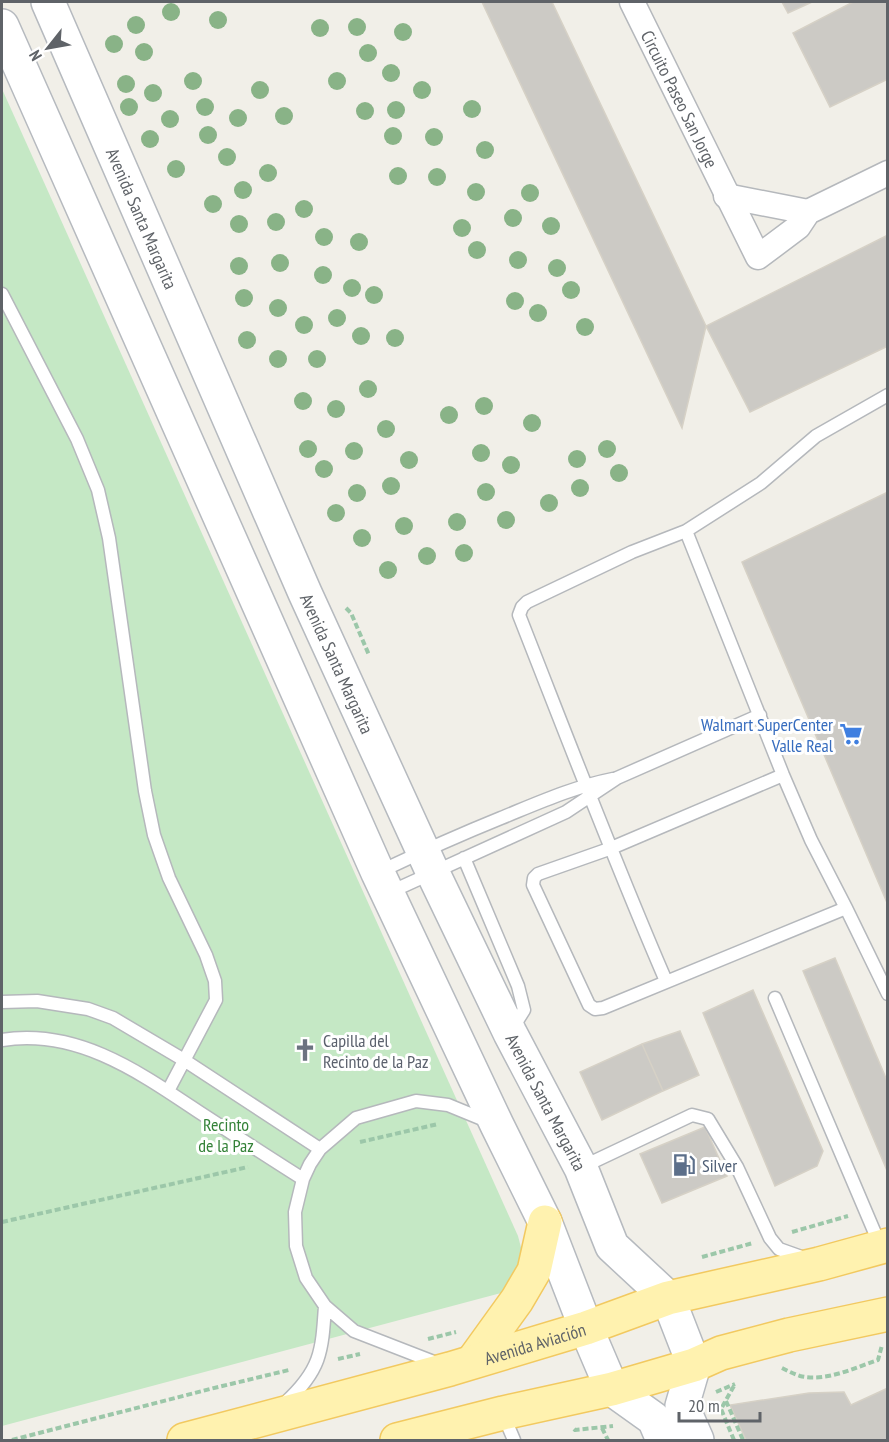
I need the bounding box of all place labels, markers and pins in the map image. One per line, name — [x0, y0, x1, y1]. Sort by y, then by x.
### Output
place label: Walmart SuperCenter Valle Real — [701, 713, 834, 757]
supermarket icon: Walmart SuperCenter Valle Real — [838, 721, 864, 747]
place label: Capilla del Recinto de la Paz — [323, 1029, 428, 1073]
church icon: Capilla del Recinto de la Paz — [292, 1037, 318, 1063]
fuel station icon: Silver — [671, 1152, 697, 1178]
place label: Silver — [702, 1154, 737, 1177]

